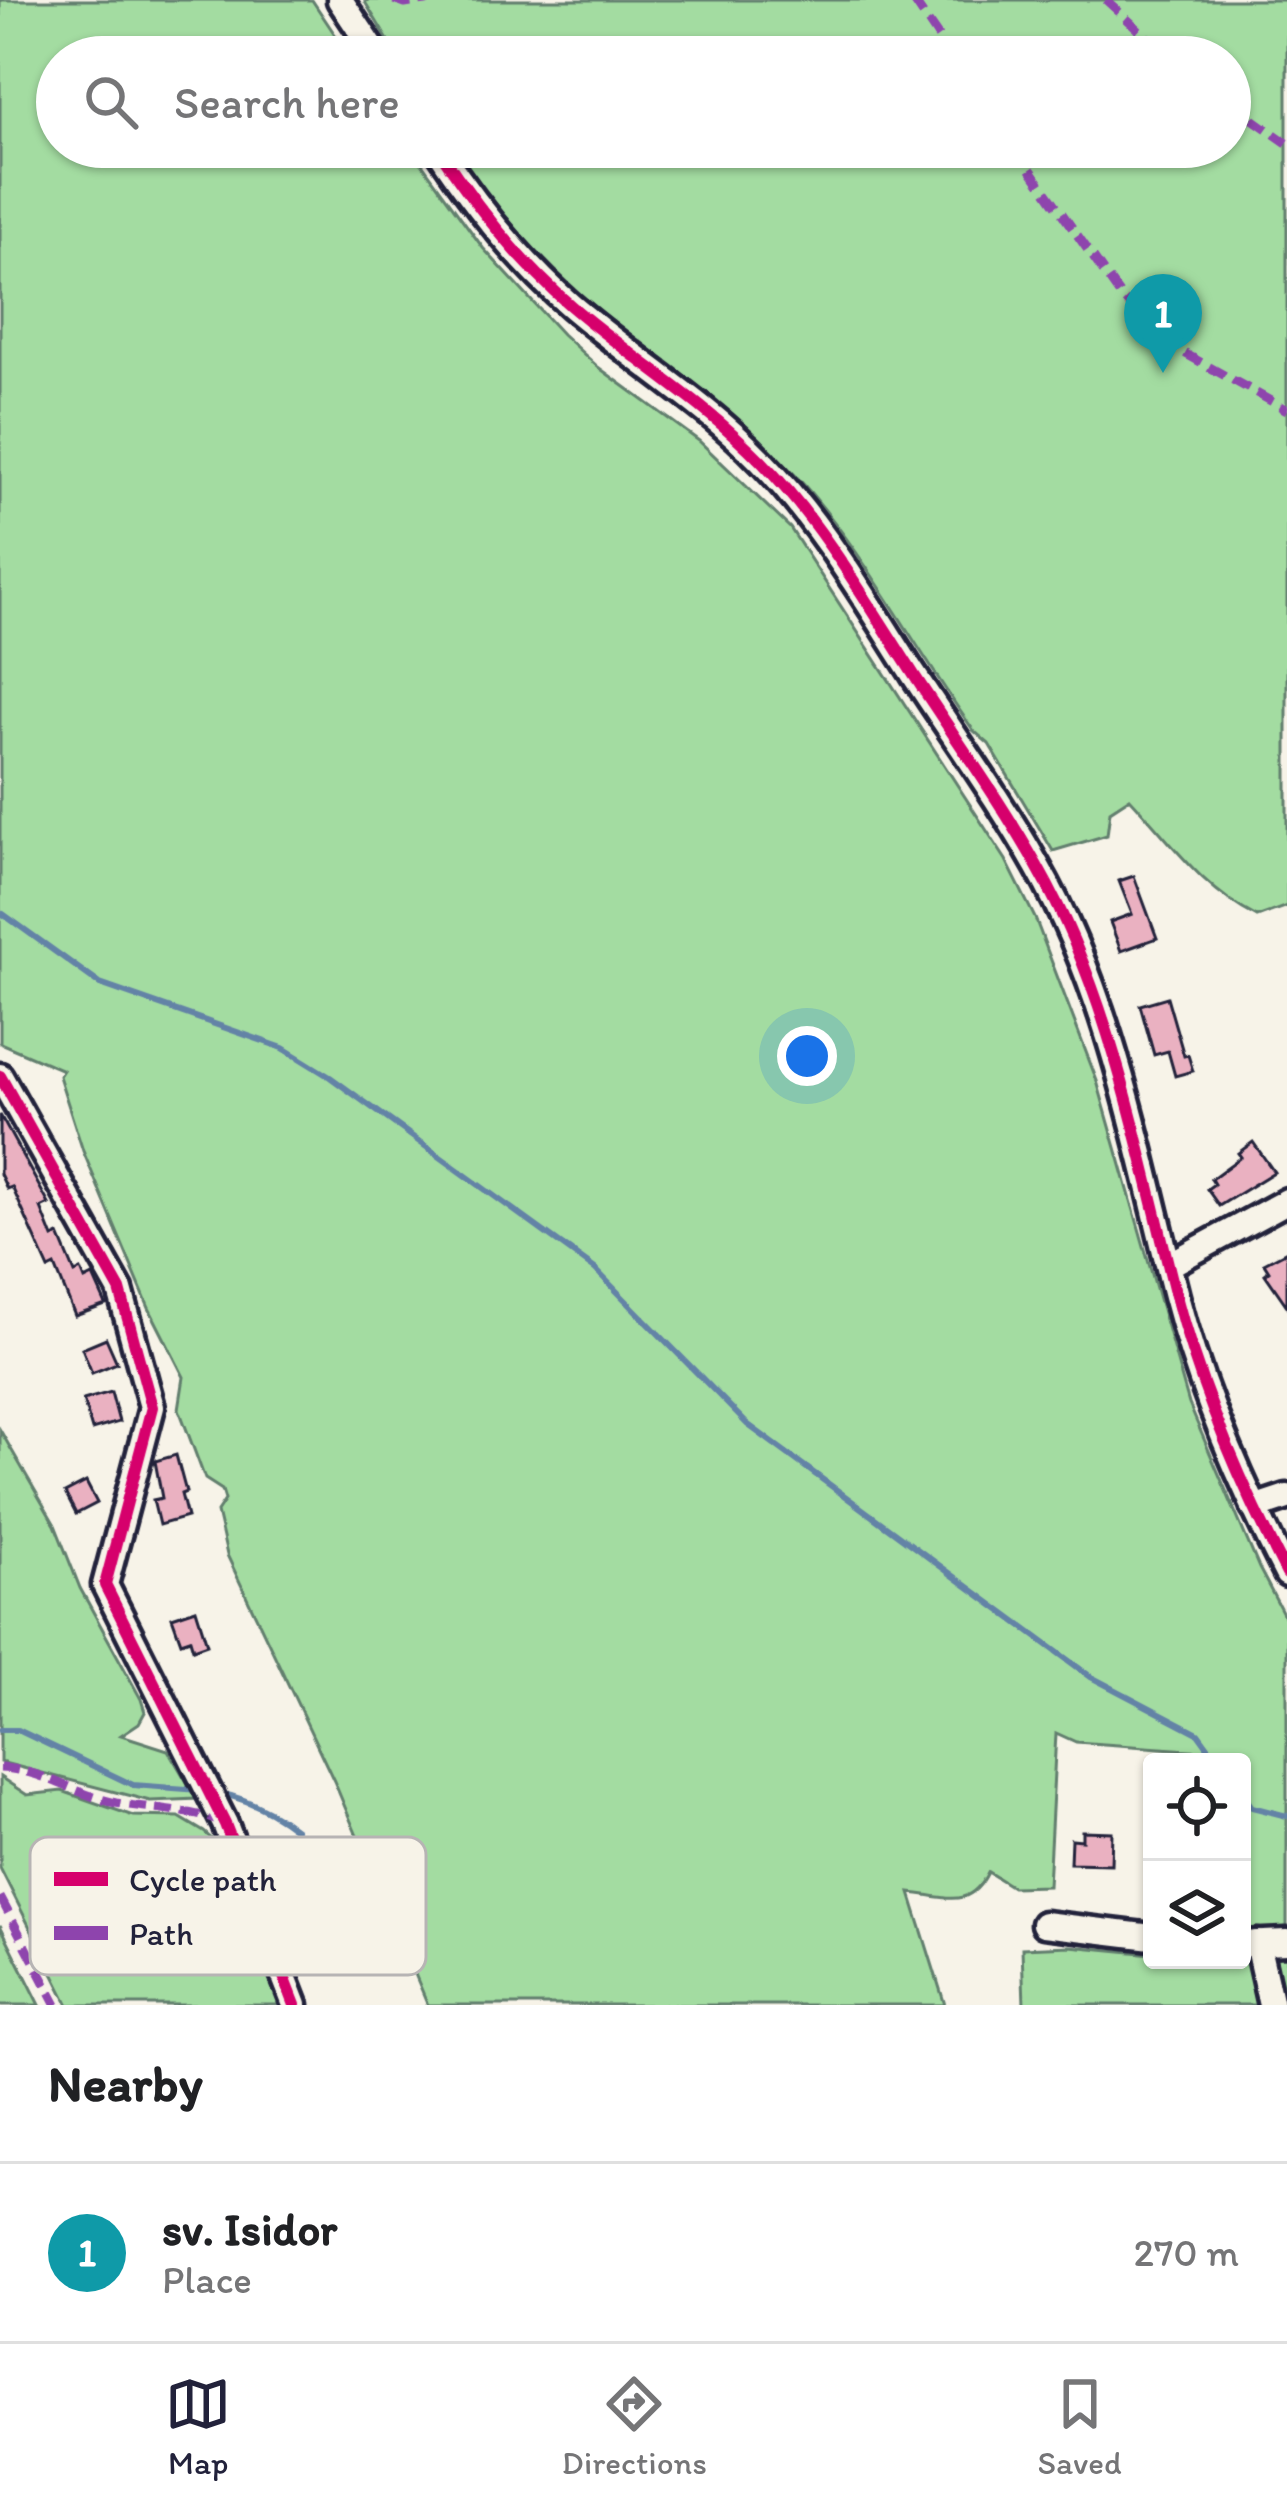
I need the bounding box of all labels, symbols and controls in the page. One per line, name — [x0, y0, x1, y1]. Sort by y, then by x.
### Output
search box — [36, 36, 1251, 168]
icon: search — [78, 69, 144, 135]
text: Search here — [174, 75, 400, 129]
pin: 1 — [1124, 274, 1202, 373]
your location — [777, 1026, 837, 1086]
map controls — [1143, 1753, 1251, 1969]
button: locate — [1143, 1753, 1251, 1861]
legend — [30, 1837, 426, 1975]
text: Cycle path — [129, 1860, 277, 1899]
button: layers — [1143, 1861, 1251, 1969]
text: Path — [129, 1914, 193, 1953]
text: Nearby — [48, 2053, 203, 2114]
text: sv. Isidor — [162, 2202, 337, 2256]
text: 1 — [78, 2229, 96, 2276]
text: 270 m — [1134, 2229, 1239, 2276]
text: Place — [162, 2256, 252, 2303]
tab: Map — [165, 2371, 231, 2482]
tab: Directions — [562, 2371, 707, 2482]
tab: Saved — [1038, 2371, 1122, 2482]

